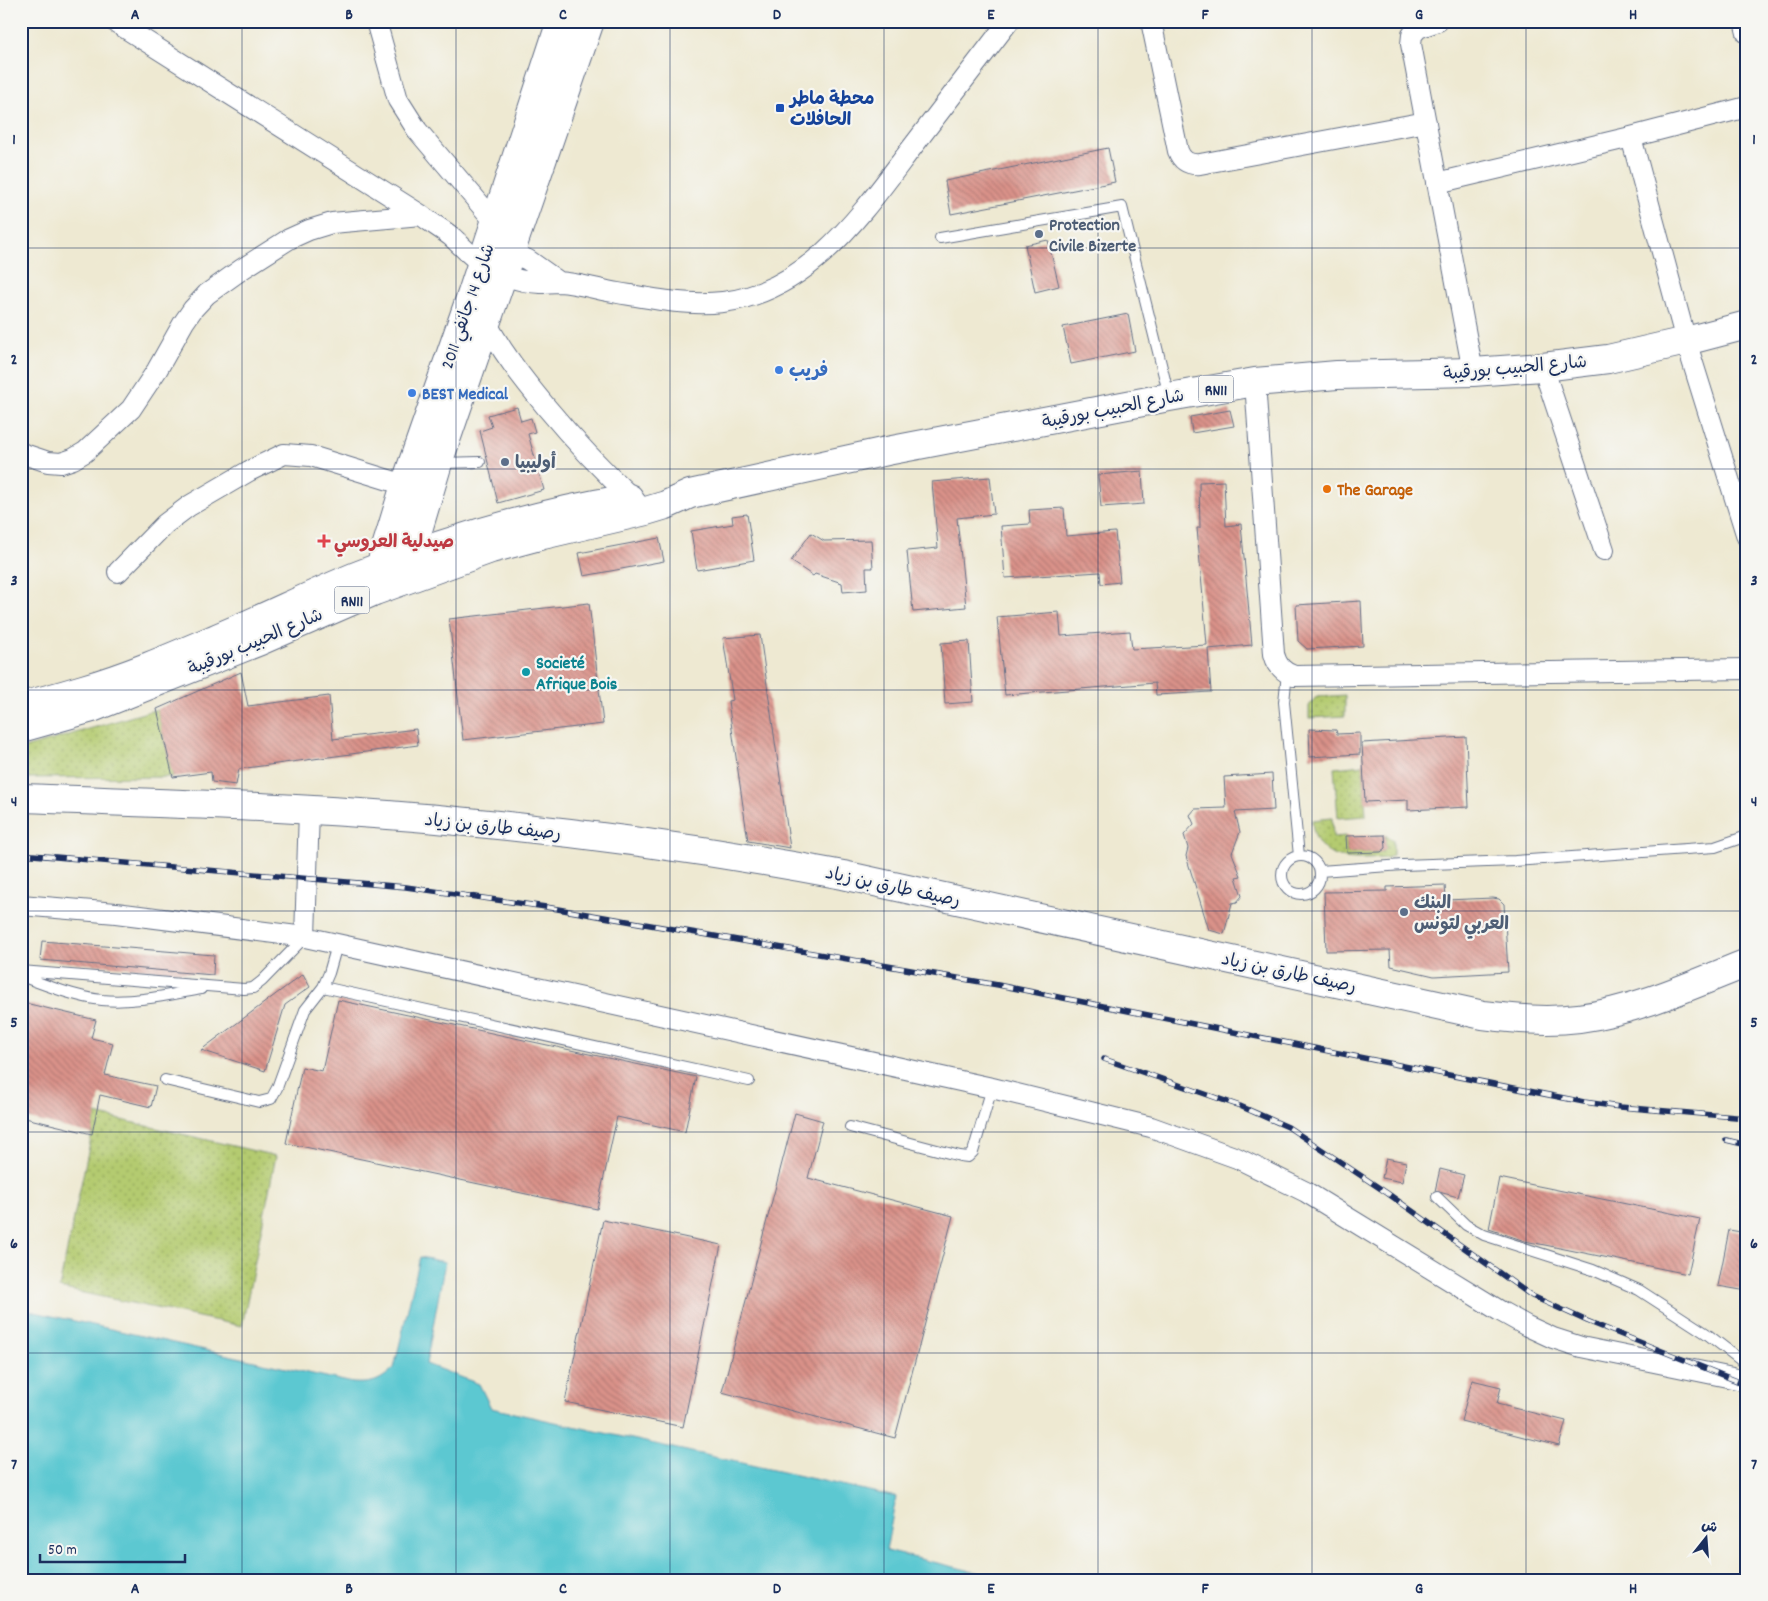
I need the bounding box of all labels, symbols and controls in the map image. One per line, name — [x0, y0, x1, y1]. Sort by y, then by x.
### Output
text: A — [131, 4, 140, 27]
text: B — [345, 4, 353, 27]
text: C — [559, 4, 567, 27]
text: D — [773, 4, 782, 27]
text: E — [987, 4, 995, 27]
text: F — [1201, 4, 1209, 27]
text: G — [1415, 4, 1423, 27]
text: H — [1629, 4, 1637, 27]
place label: محطة ماطر الحافلات — [788, 88, 874, 134]
marker: محطة ماطر الحافلات — [774, 102, 786, 114]
text: 1 — [12, 129, 16, 152]
text: 1 — [1752, 129, 1756, 152]
place label: Protection Civile Bizerte — [1049, 214, 1136, 260]
marker: Protection Civile Bizerte — [1033, 228, 1045, 240]
street label: شارع 14 جانفي 2011 — [436, 241, 503, 373]
text: 2 — [11, 349, 18, 372]
text: 2 — [1751, 349, 1758, 372]
street label: شارع الحبيب بورقيبة — [1442, 351, 1588, 388]
place label: فريب — [789, 360, 828, 385]
marker: فريب — [773, 364, 785, 376]
road number: RN11 — [1198, 376, 1234, 402]
place label: BEST Medical — [422, 383, 509, 408]
street label: شارع الحبيب بورقيبة — [1040, 384, 1187, 436]
marker: BEST Medical — [406, 387, 418, 399]
place label: أوليبيا — [515, 451, 556, 477]
marker: أوليبيا — [499, 456, 511, 468]
place label: The Garage — [1337, 479, 1413, 504]
marker: The Garage — [1321, 483, 1333, 495]
place label: صيدلية العروسي — [334, 531, 454, 557]
marker: صيدلية العروسي — [318, 535, 330, 547]
text: 3 — [10, 570, 18, 593]
text: 3 — [1750, 570, 1758, 593]
road number: RN11 — [334, 586, 370, 614]
street label: شارع الحبيب بورقيبة — [185, 604, 327, 683]
place label: Societé Afrique Bois — [536, 652, 618, 698]
marker: Societé Afrique Bois — [520, 666, 532, 678]
text: 4 — [11, 791, 17, 814]
text: 4 — [1751, 791, 1757, 814]
street label: رصيف طارق بن زياد — [423, 809, 562, 848]
street label: رصيف طارق بن زياد — [823, 862, 962, 915]
place label: البنك العربي لتونس — [1414, 892, 1509, 939]
marker: البنك العربي لتونس — [1398, 906, 1410, 918]
street label: رصيف طارق بن زياد — [1219, 948, 1358, 1001]
text: 5 — [10, 1012, 18, 1035]
text: 5 — [1750, 1012, 1758, 1035]
text: 6 — [10, 1233, 18, 1256]
text: 6 — [1750, 1233, 1758, 1256]
text: 7 — [11, 1454, 17, 1477]
text: 7 — [1751, 1454, 1757, 1477]
north arrow — [1680, 1514, 1730, 1564]
text: ش — [1699, 1516, 1720, 1539]
scale bar — [40, 1531, 185, 1563]
text: 50 m — [48, 1540, 77, 1562]
text: A — [131, 1578, 140, 1601]
text: B — [345, 1578, 353, 1601]
text: C — [559, 1578, 567, 1601]
text: D — [773, 1578, 782, 1601]
text: E — [987, 1578, 995, 1601]
text: F — [1201, 1578, 1209, 1601]
text: G — [1415, 1578, 1423, 1601]
text: H — [1629, 1578, 1637, 1601]

